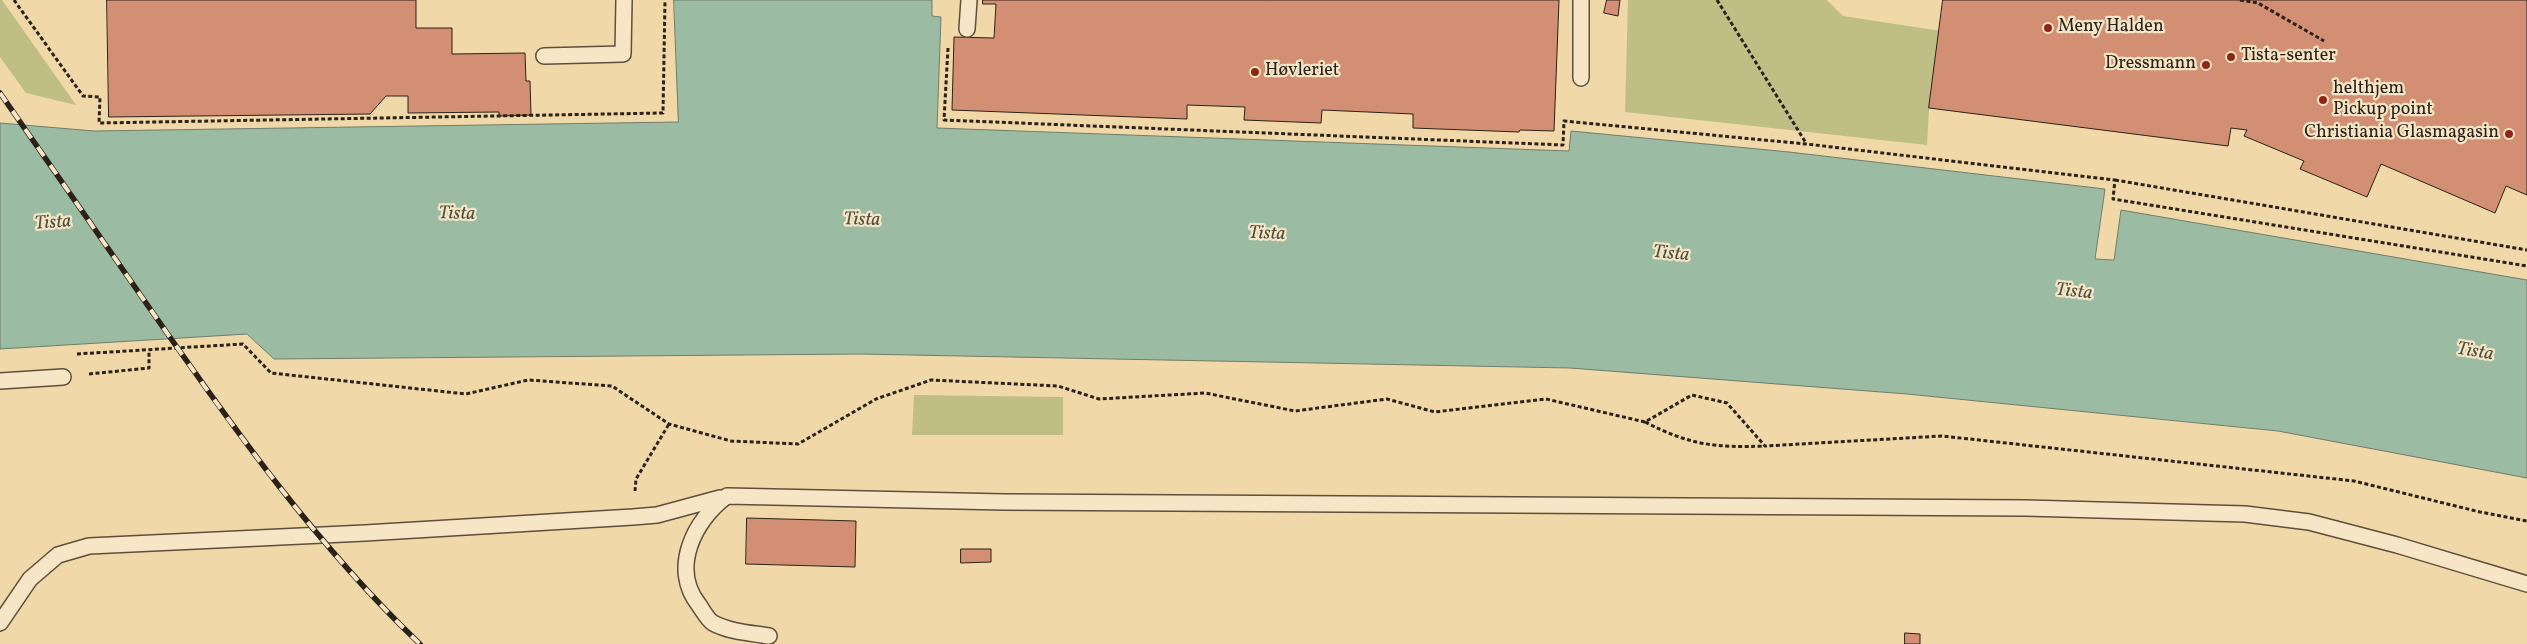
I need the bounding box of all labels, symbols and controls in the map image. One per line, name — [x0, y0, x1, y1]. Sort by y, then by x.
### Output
place label: Meny Halden — [2058, 17, 2164, 39]
marker: Meny Halden — [2042, 22, 2054, 34]
place label: Tista-senter — [2241, 46, 2336, 68]
marker: Tista-senter — [2225, 51, 2237, 63]
place label: Dressmann — [2105, 54, 2196, 76]
marker: Dressmann — [2200, 59, 2212, 71]
place label: Høvleriet — [1265, 61, 1339, 83]
marker: Høvleriet — [1249, 66, 1261, 78]
place label: helthjem Pickup point — [2333, 79, 2433, 122]
marker: helthjem Pickup point — [2317, 94, 2329, 106]
place label: Christiania Glasmagasin — [2304, 123, 2499, 145]
marker: Christiania Glasmagasin — [2503, 128, 2515, 140]
water label: Tista — [438, 203, 476, 227]
water label: Tista — [843, 209, 881, 233]
water label: Tista — [34, 211, 72, 237]
water label: Tista — [1248, 223, 1286, 247]
water label: Tista — [1652, 242, 1690, 268]
water label: Tista — [2055, 280, 2093, 306]
water label: Tista — [2455, 339, 2495, 367]

